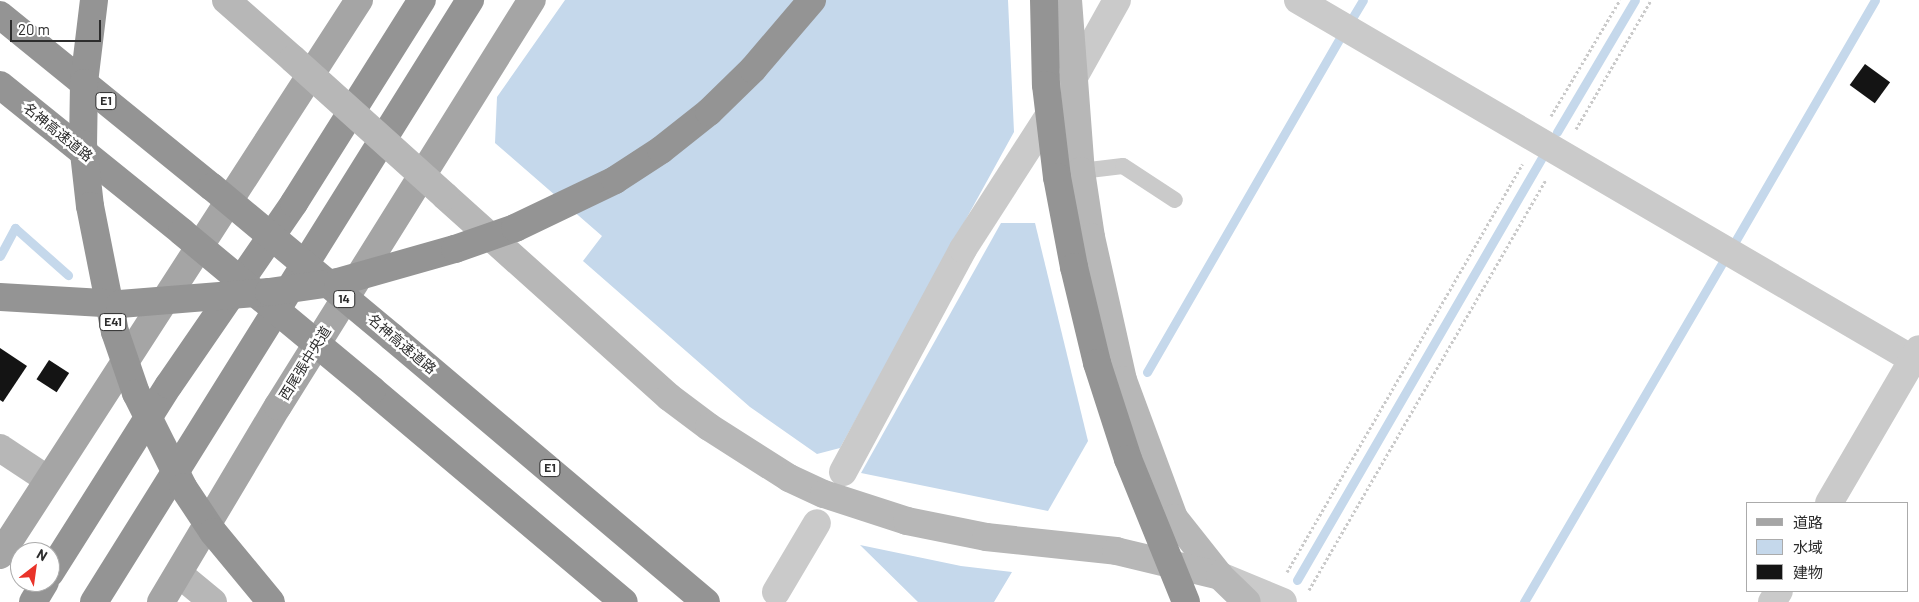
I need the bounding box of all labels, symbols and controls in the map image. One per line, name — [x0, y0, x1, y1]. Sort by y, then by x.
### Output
scale bar — [12, 10, 104, 42]
text: 20 m — [18, 20, 50, 38]
road number: E1 — [95, 92, 117, 110]
street label: 名神高速道路 — [20, 99, 96, 165]
road number: 14 — [333, 290, 355, 308]
street label: 名神高速道路 — [364, 311, 440, 377]
road number: E41 — [99, 313, 127, 332]
street label: 西尾張中央道 — [276, 323, 334, 403]
road number: E1 — [539, 458, 561, 478]
legend — [1746, 502, 1909, 592]
text: 道路 — [1793, 513, 1823, 531]
text: 水域 — [1793, 538, 1823, 556]
north arrow — [10, 542, 60, 592]
text: N — [34, 545, 51, 564]
text: 建物 — [1793, 563, 1823, 581]

